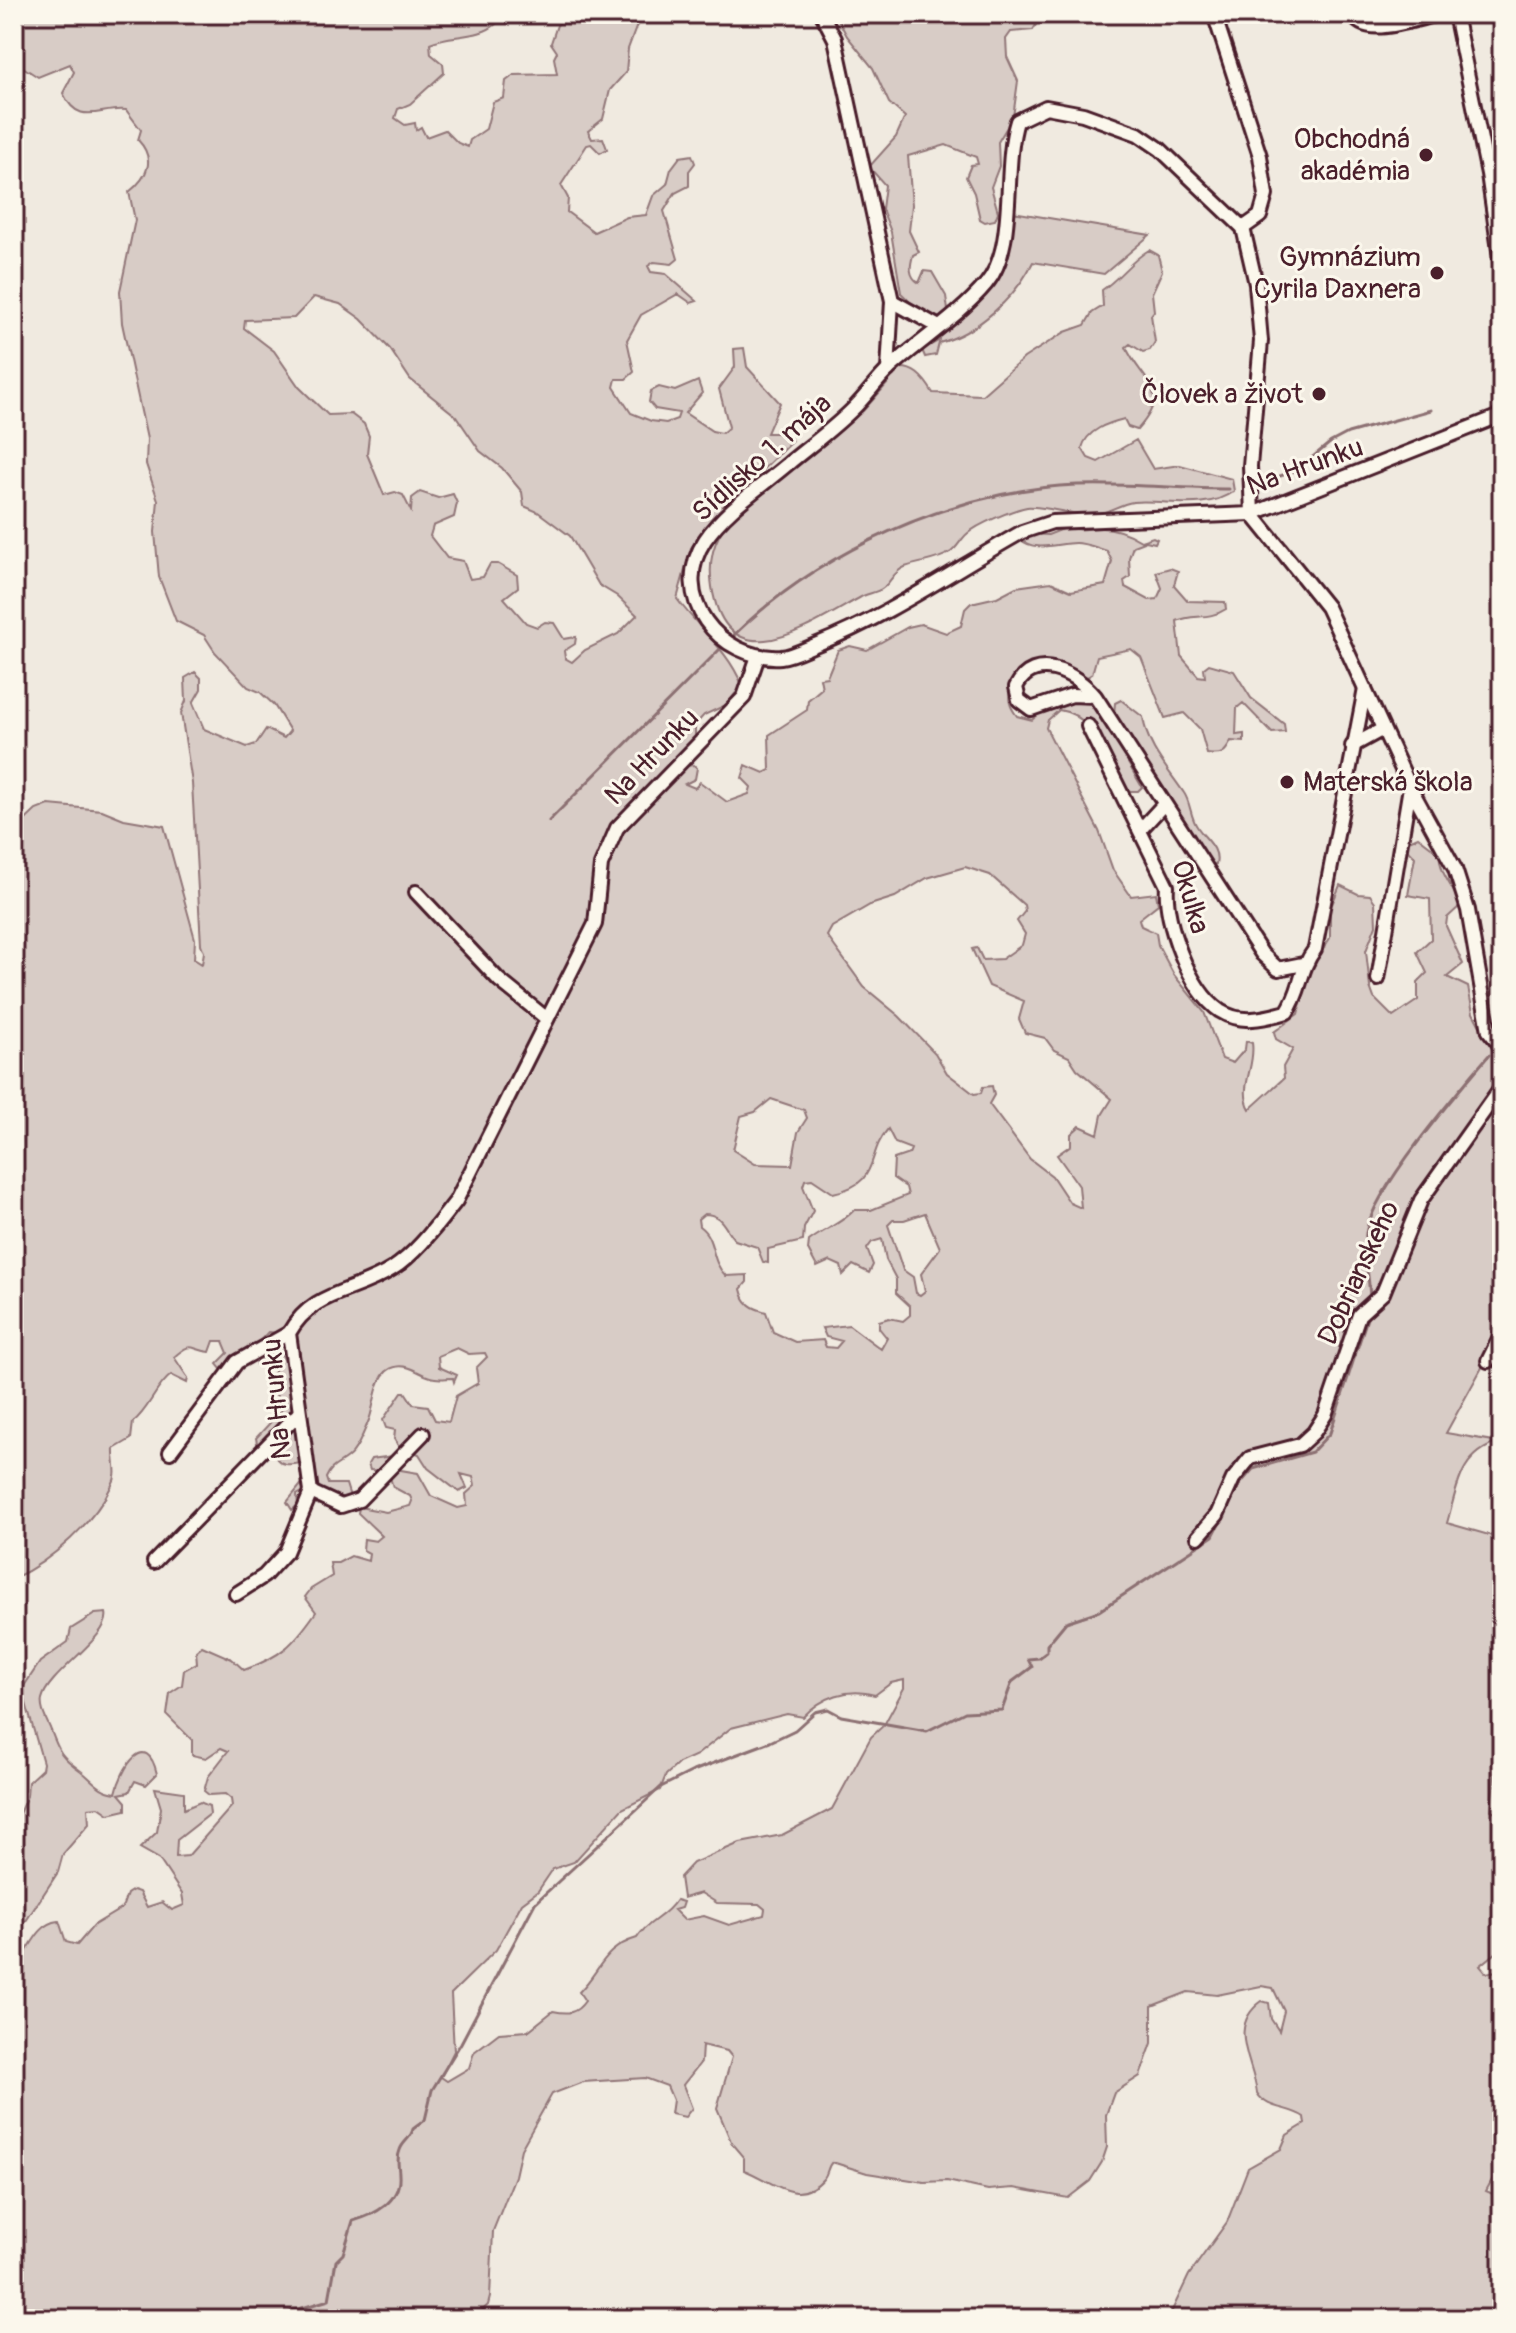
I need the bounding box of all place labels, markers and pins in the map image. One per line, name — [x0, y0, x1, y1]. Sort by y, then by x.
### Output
place label: Obchodná akadémia — [1293, 122, 1410, 189]
marker: Obchodná akadémia — [1417, 146, 1435, 164]
place label: Gymnázium Cyrila Daxnera — [1254, 240, 1421, 307]
marker: Gymnázium Cyrila Daxnera — [1428, 264, 1446, 282]
place label: Človek a život — [1141, 377, 1304, 412]
marker: Človek a život — [1310, 385, 1328, 403]
place label: Materská škola — [1303, 765, 1473, 800]
marker: Materská škola — [1278, 773, 1296, 791]

